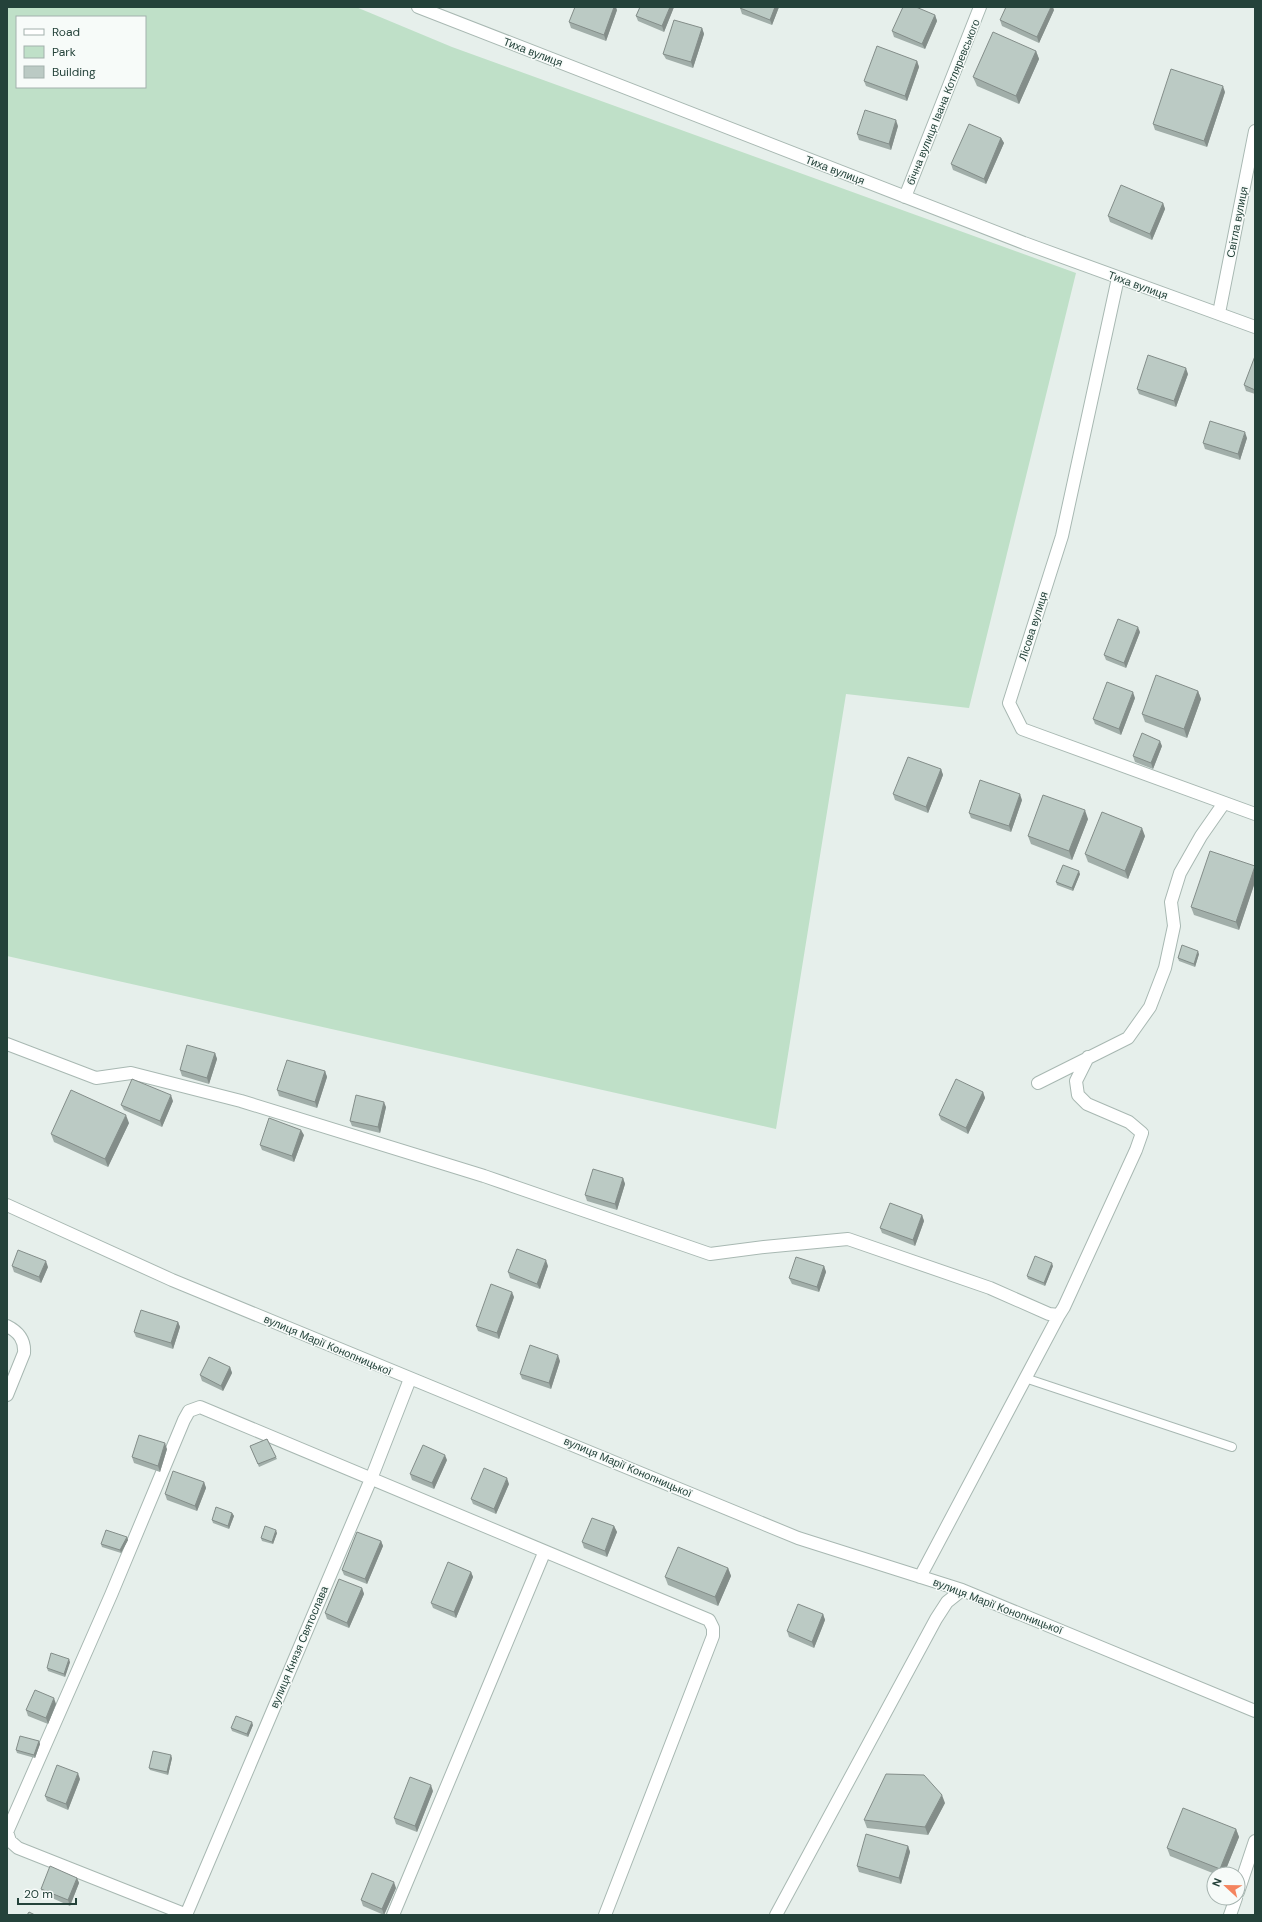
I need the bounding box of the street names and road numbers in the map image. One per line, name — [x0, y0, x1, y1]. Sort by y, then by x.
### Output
street label: бічна вулиця Івана Котляревського — [903, 17, 983, 187]
street label: Тиха вулиця — [501, 34, 565, 70]
street label: Тиха вулиця — [803, 152, 867, 188]
street label: Світла вулиця — [1223, 185, 1251, 259]
street label: Тиха вулиця — [1106, 268, 1170, 302]
street label: Лісова вулиця — [1015, 590, 1051, 662]
street label: вулиця Марії Конопницької — [262, 1312, 394, 1378]
street label: вулиця Марії Конопницької — [562, 1434, 694, 1500]
street label: вулиця Марії Конопницької — [931, 1575, 1065, 1637]
street label: вулиця Князя Святослава — [267, 1583, 331, 1710]

